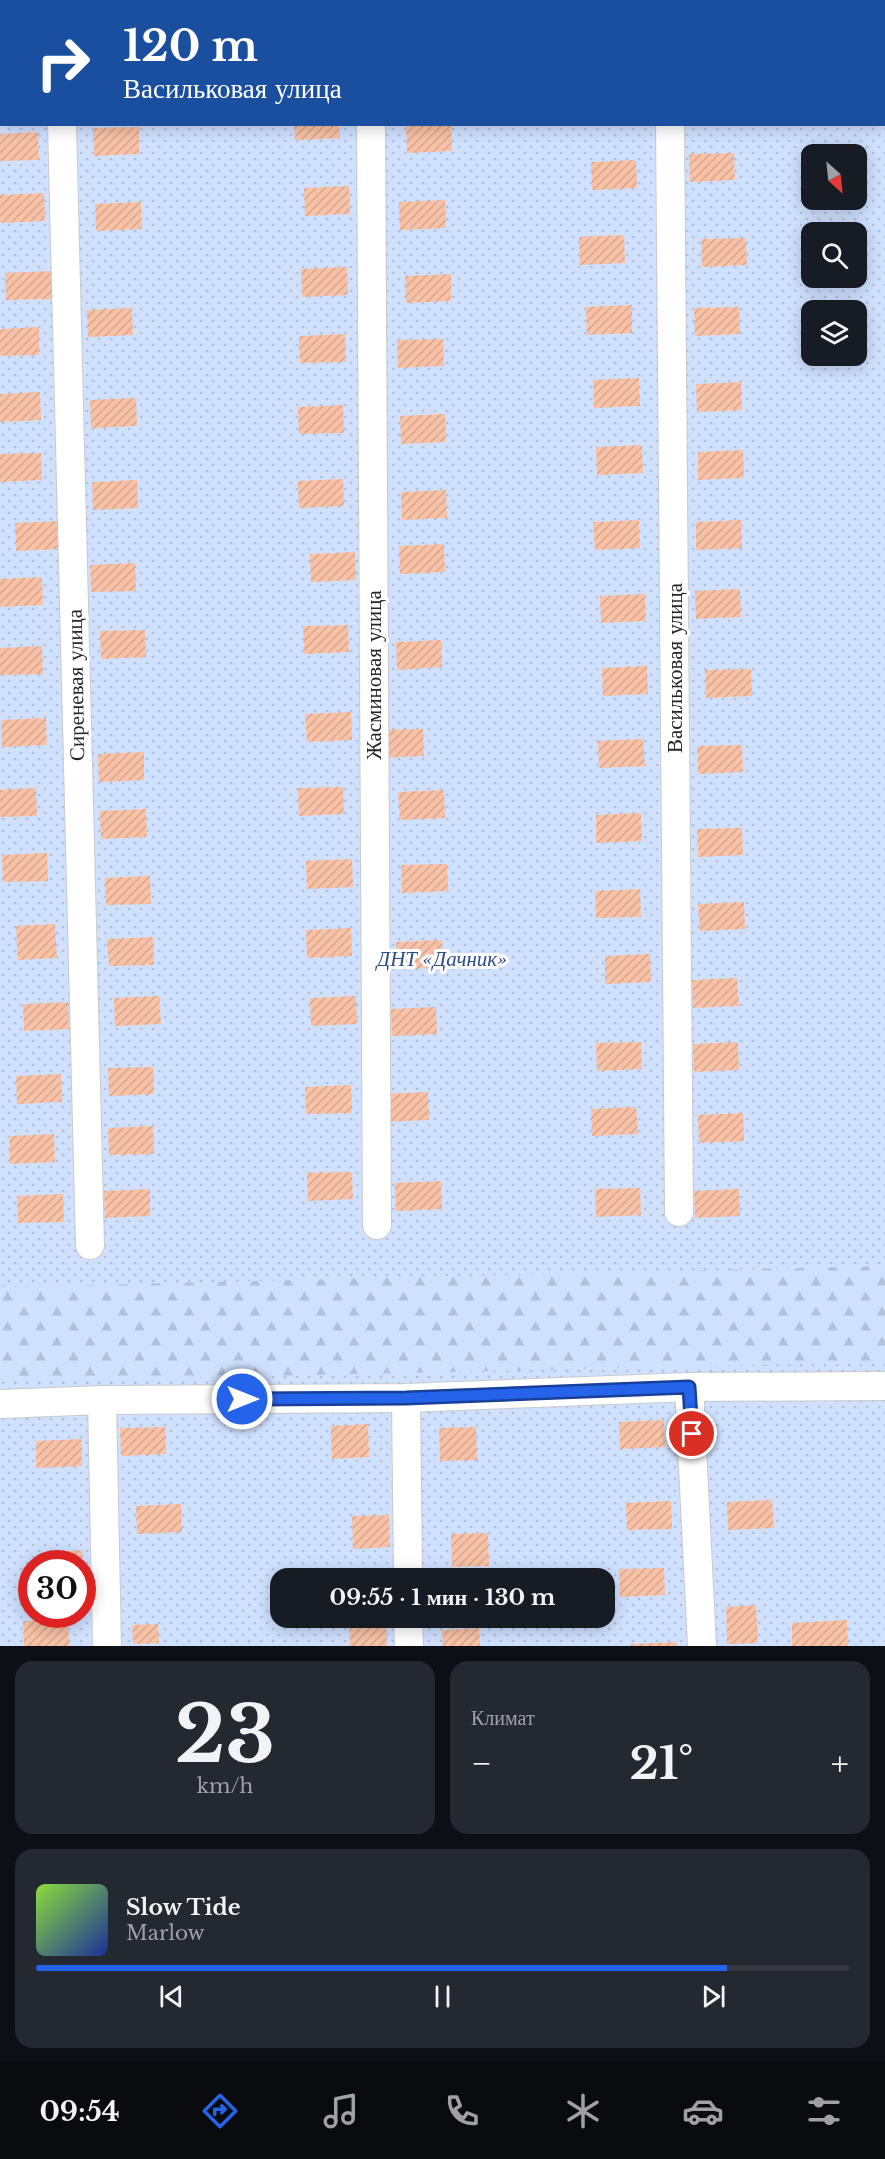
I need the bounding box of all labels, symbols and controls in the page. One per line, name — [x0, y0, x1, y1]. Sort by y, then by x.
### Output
text: 120 m — [123, 20, 258, 72]
icon: right — [24, 24, 102, 102]
text: Васильковая улица — [123, 72, 342, 105]
north arrow — [801, 144, 867, 210]
map controls — [801, 144, 867, 366]
button: search — [801, 222, 867, 288]
button: layers — [801, 300, 867, 366]
street label: Васильковая улица — [662, 582, 688, 753]
street label: Жасминовая улица — [361, 589, 387, 760]
street label: Сиреневая улица — [62, 608, 90, 761]
park label: ДНТ «Дачник» — [375, 946, 507, 972]
position arrow — [210, 1367, 274, 1431]
pin — [666, 1408, 717, 1459]
icon: arrive — [675, 1417, 708, 1450]
speed limit sign: 30 — [18, 1550, 96, 1628]
text: 09:55 · 1 мин · 130 m — [330, 1584, 555, 1611]
text: 23 — [175, 1686, 275, 1783]
text: Климат — [471, 1706, 535, 1730]
text: 21° — [629, 1735, 693, 1791]
text: − — [471, 1743, 492, 1784]
text: + — [831, 1743, 849, 1784]
text: km/h — [197, 1774, 253, 1798]
text: Slow Tide — [126, 1894, 241, 1921]
text: Marlow — [126, 1921, 205, 1945]
icon: previous — [155, 1980, 188, 2013]
icon: pause — [426, 1980, 459, 2013]
icon: next — [697, 1980, 730, 2013]
icon: directions — [199, 2090, 241, 2132]
icon: music — [320, 2090, 362, 2132]
icon: phone — [441, 2090, 483, 2132]
icon: climate — [562, 2090, 604, 2132]
icon: car — [682, 2090, 724, 2132]
icon: filters — [803, 2090, 845, 2132]
text: 09:54 — [39, 2095, 120, 2128]

